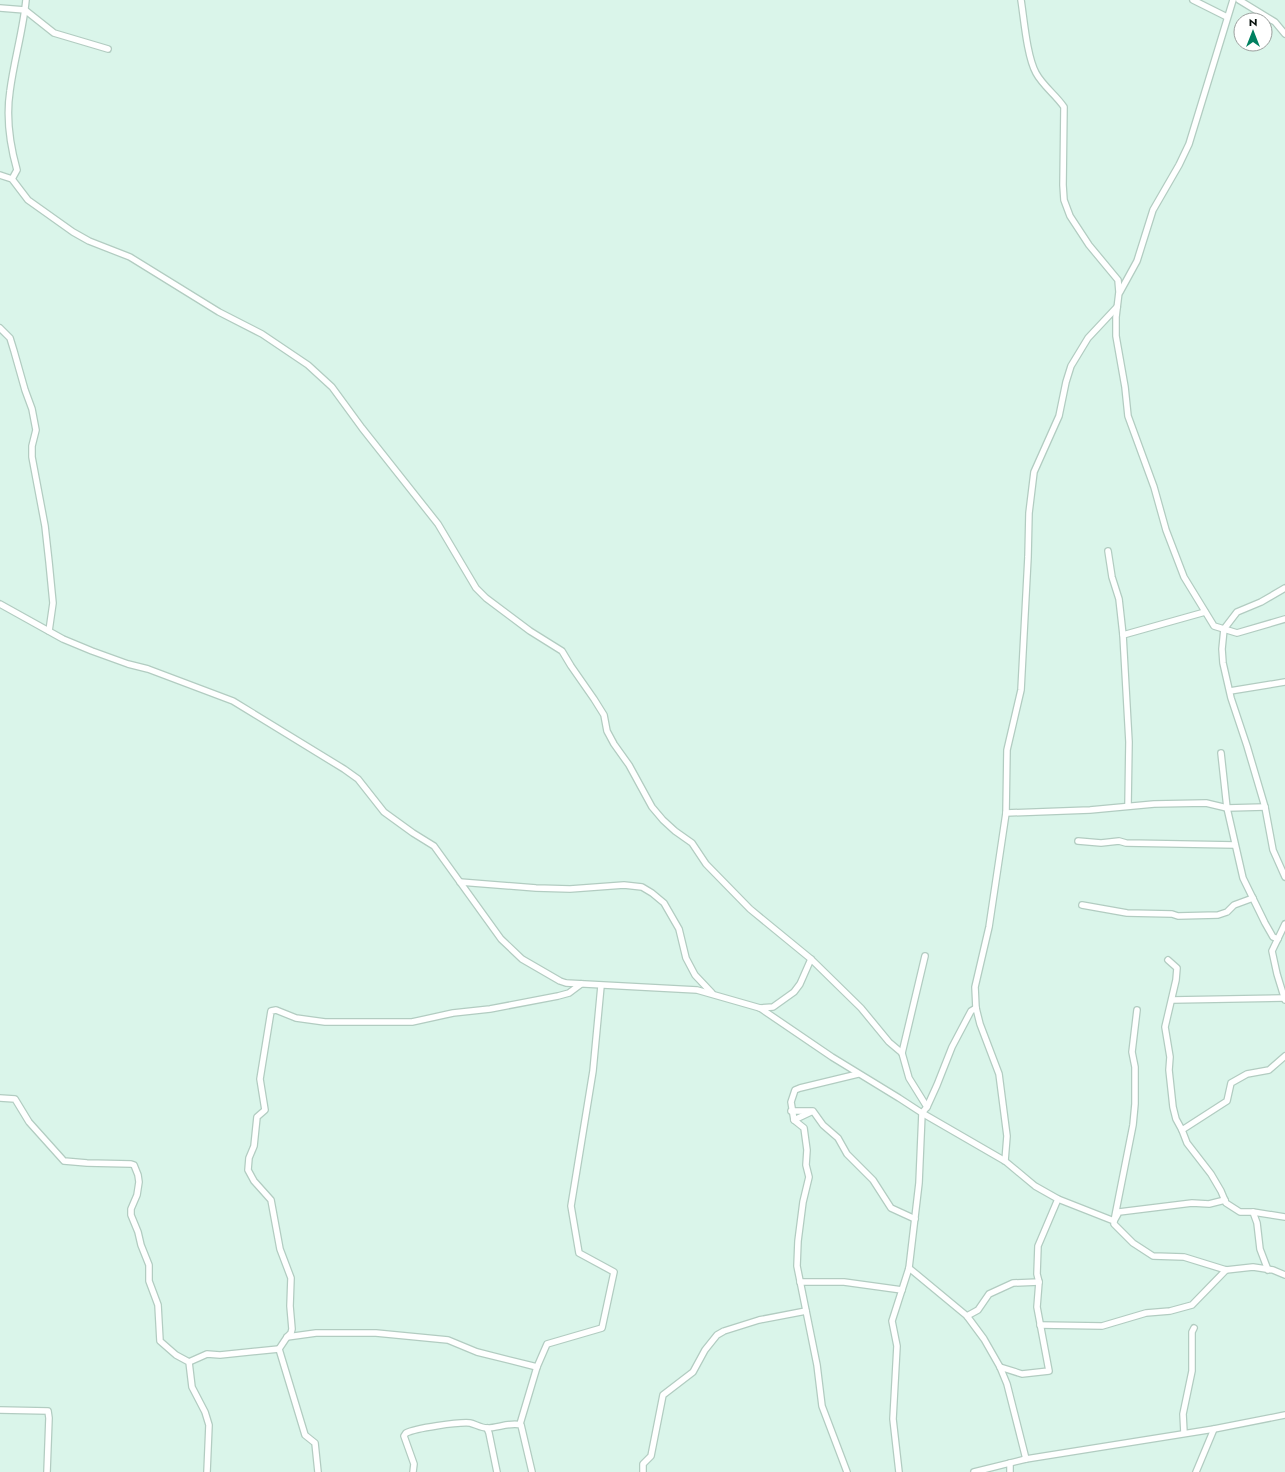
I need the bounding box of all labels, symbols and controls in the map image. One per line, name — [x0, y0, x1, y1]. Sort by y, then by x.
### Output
north arrow — [1233, 12, 1273, 52]
text: N — [1249, 14, 1257, 30]

